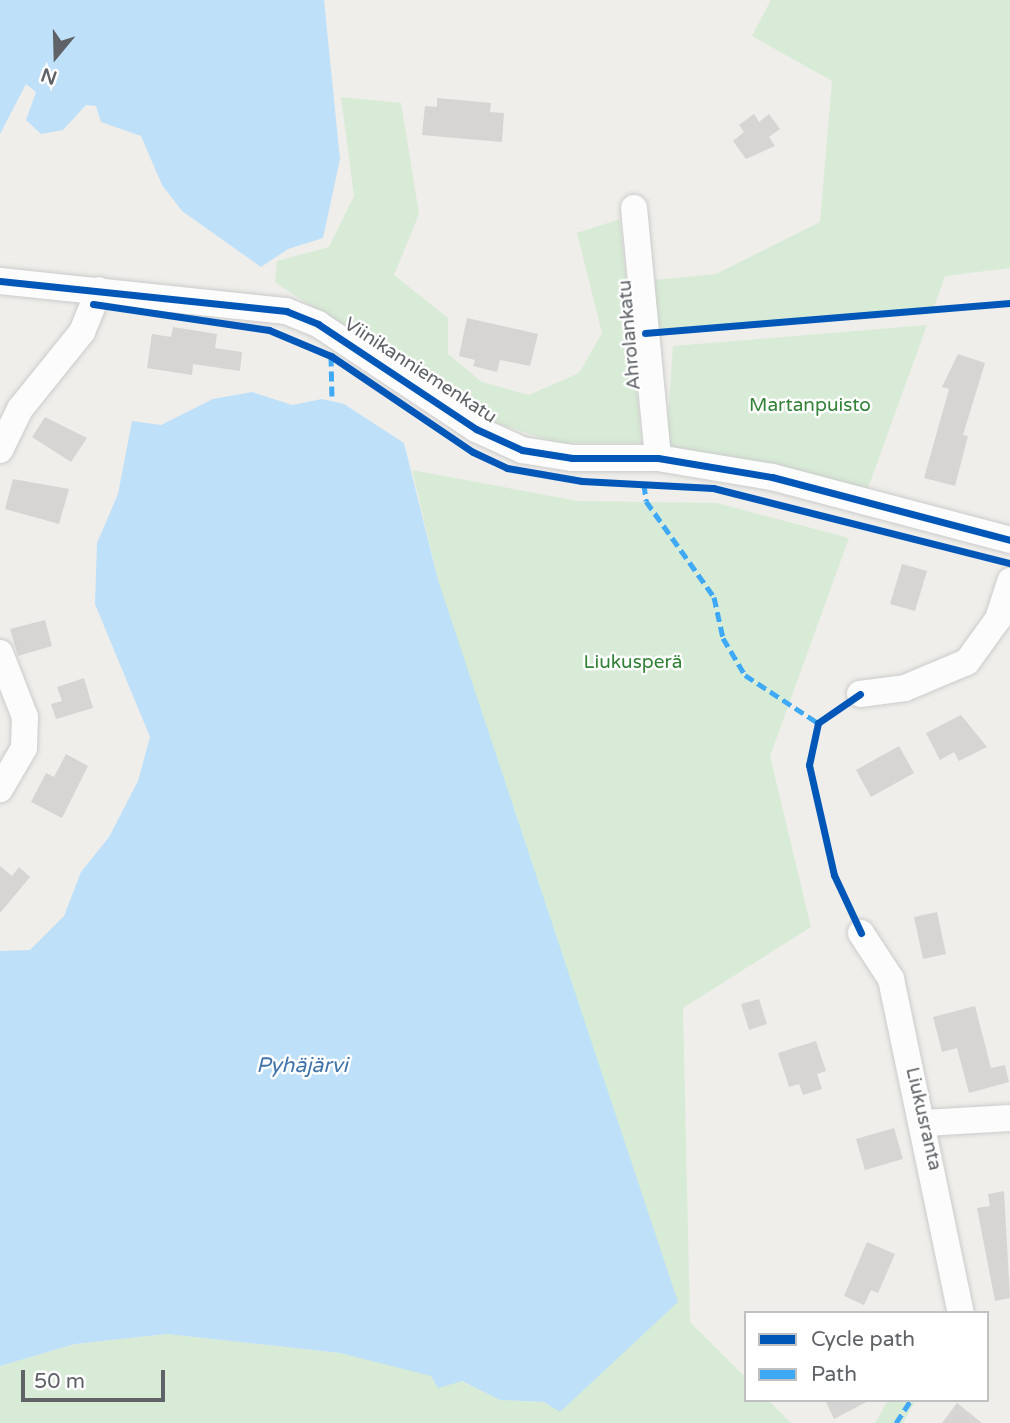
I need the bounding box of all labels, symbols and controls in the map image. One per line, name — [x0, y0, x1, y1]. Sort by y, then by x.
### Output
north arrow — [21, 21, 91, 91]
text: N — [38, 63, 60, 89]
street label: Ahrolankatu — [614, 279, 646, 391]
street label: Viinikanniemenkatu — [339, 313, 501, 429]
park label: Martanpuisto — [749, 395, 871, 417]
park label: Liukusperä — [584, 652, 682, 674]
water label: Pyhäjärvi — [256, 1053, 348, 1079]
street label: Liukusranta — [900, 1065, 946, 1173]
legend — [744, 1311, 989, 1402]
text: Cycle path — [811, 1327, 915, 1352]
scale bar — [24, 1356, 168, 1400]
text: Path — [811, 1362, 857, 1387]
text: 50 m — [34, 1369, 85, 1394]

